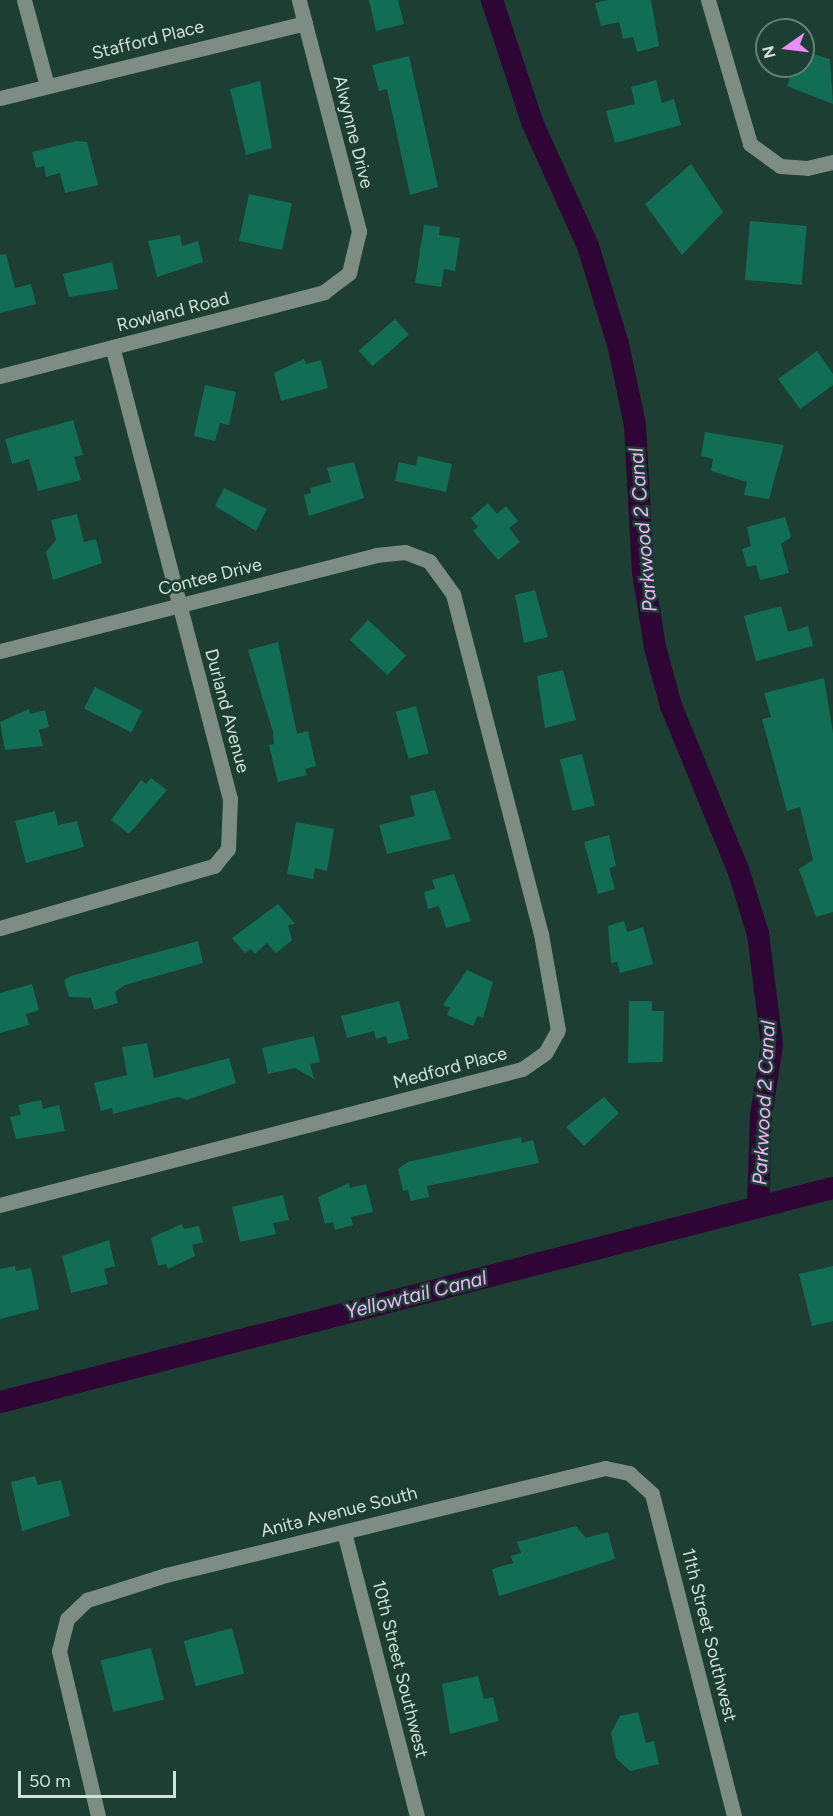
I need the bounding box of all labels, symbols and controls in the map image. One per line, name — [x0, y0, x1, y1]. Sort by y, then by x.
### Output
street label: Stafford Place — [90, 16, 206, 64]
north arrow — [755, 18, 815, 78]
text: N — [758, 44, 780, 60]
street label: Alwynne Drive — [329, 73, 377, 191]
street label: Rowland Road — [115, 288, 231, 336]
water label: Parkwood 2 Canal — [624, 447, 662, 613]
street label: Contee Drive — [156, 554, 264, 600]
street label: Durland Avenue — [200, 647, 254, 775]
water label: Parkwood 2 Canal — [748, 1020, 780, 1186]
street label: Medford Place — [391, 1042, 509, 1094]
water label: Yellowtail Canal — [343, 1266, 489, 1324]
street label: Anita Avenue South — [259, 1482, 419, 1542]
street label: 11th Street Southwest — [677, 1546, 741, 1724]
street label: 10th Street Southwest — [367, 1578, 433, 1760]
scale bar — [21, 1759, 178, 1797]
text: 50 m — [29, 1770, 71, 1792]

